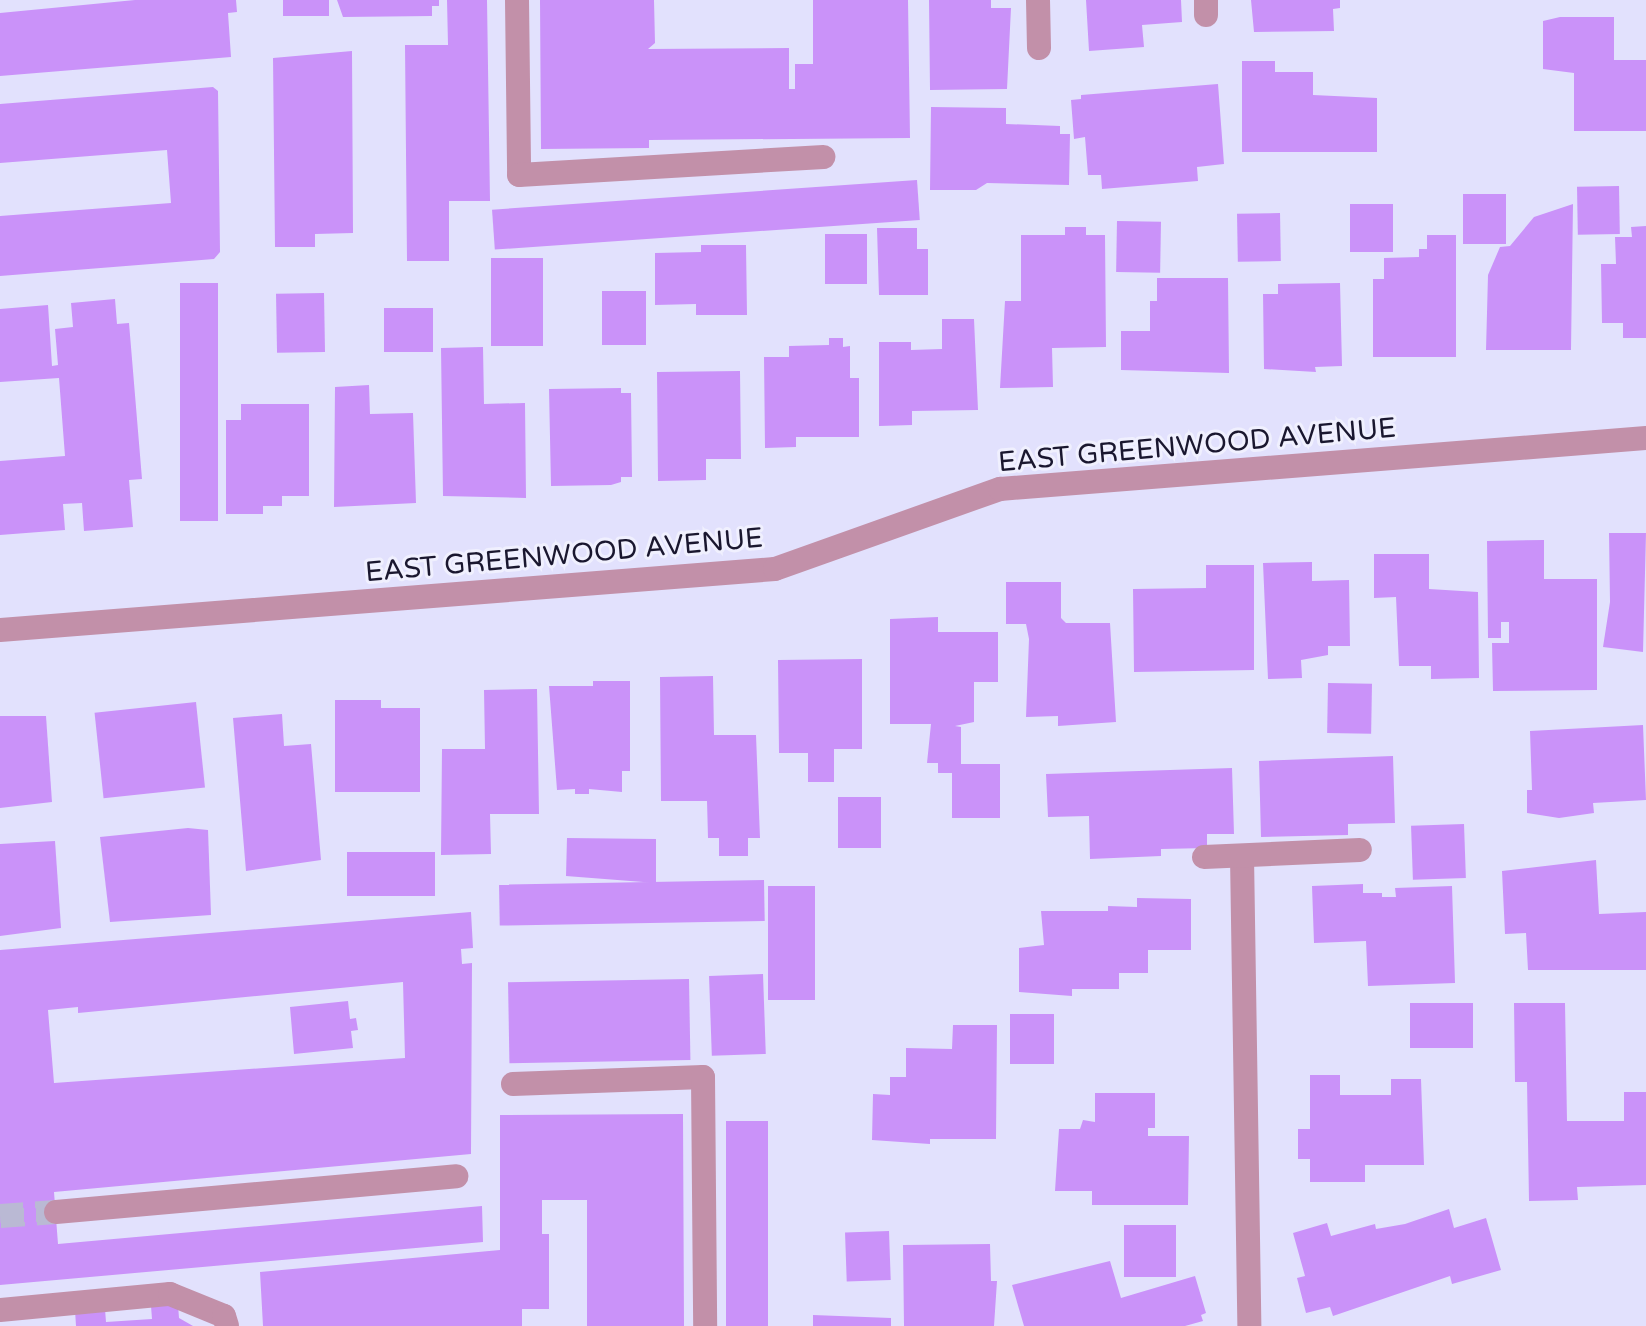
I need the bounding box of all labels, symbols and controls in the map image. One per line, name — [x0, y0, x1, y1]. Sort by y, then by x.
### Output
street label: EAST GREENWOOD AVENUE — [997, 411, 1397, 479]
street label: EAST GREENWOOD AVENUE — [364, 521, 764, 589]

